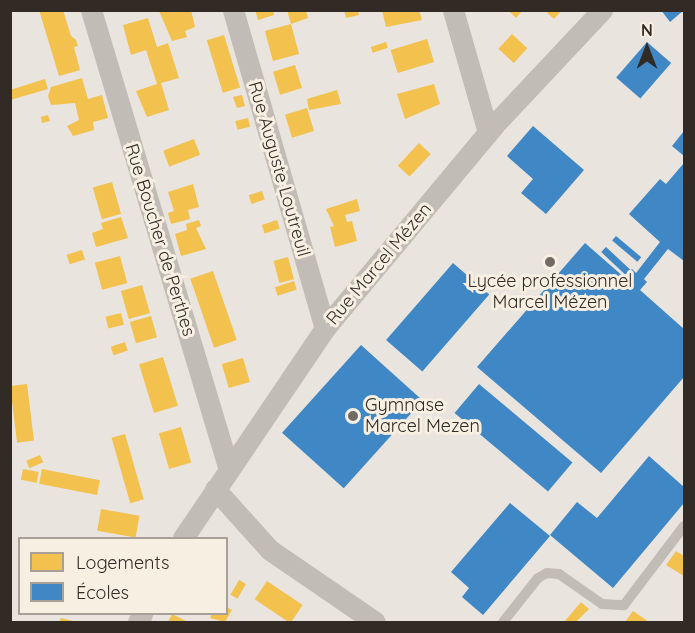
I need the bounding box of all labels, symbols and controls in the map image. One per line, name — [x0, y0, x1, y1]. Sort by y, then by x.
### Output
north arrow — [617, 18, 677, 78]
text: N — [641, 20, 653, 40]
street label: Rue Auguste Loutreuil — [244, 79, 314, 259]
street label: Rue Boucher de Perthes — [120, 141, 200, 339]
street label: Rue Marcel Mézen — [322, 199, 436, 329]
marker: Lycée professionnel Marcel Mézen — [543, 255, 557, 269]
place label: Lycée professionnel Marcel Mézen — [468, 271, 632, 314]
place label: Gymnase Marcel Mezen — [365, 395, 480, 438]
marker: Gymnase Marcel Mezen — [346, 409, 360, 423]
legend — [18, 537, 228, 615]
text: Logements — [76, 551, 169, 574]
text: Écoles — [76, 581, 129, 604]

